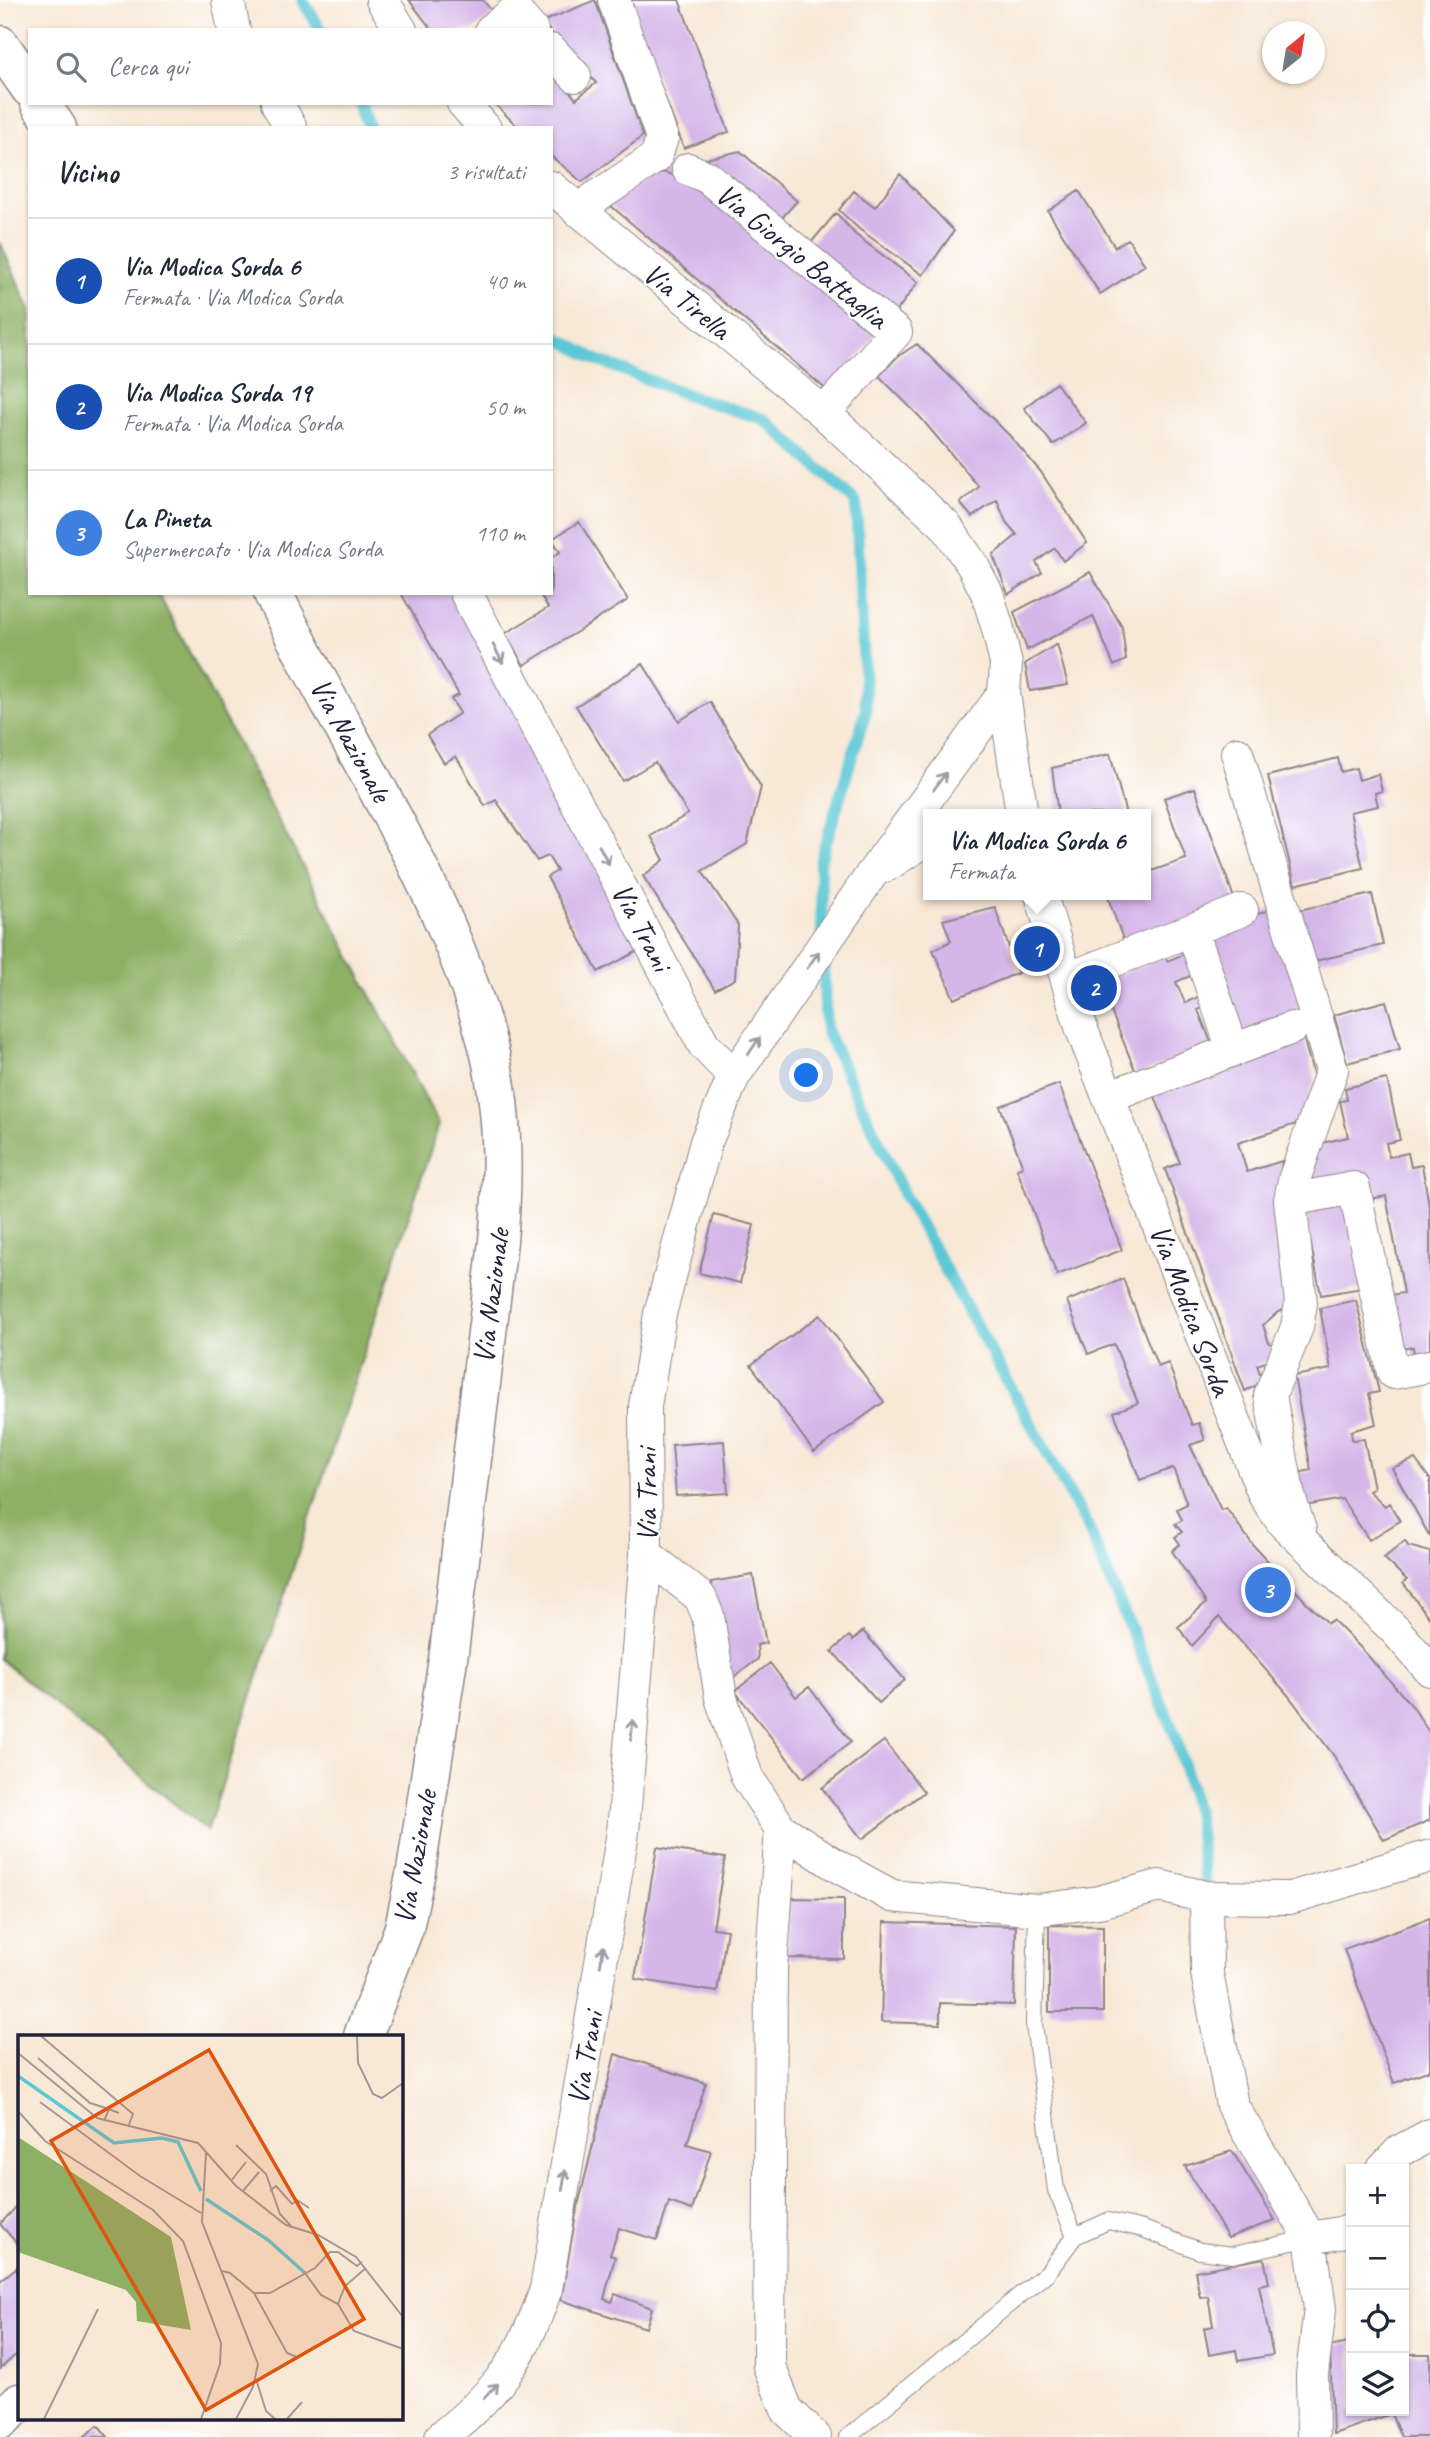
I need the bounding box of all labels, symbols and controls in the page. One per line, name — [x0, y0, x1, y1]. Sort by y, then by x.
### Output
north arrow — [1262, 21, 1325, 84]
search box — [28, 28, 553, 105]
icon: search — [52, 48, 90, 86]
text: Cerca qui — [108, 50, 188, 83]
text: Vicino — [56, 153, 118, 191]
text: 3 risultati — [447, 157, 525, 186]
street label: Via Giorgio Battaglia — [708, 175, 897, 338]
text: Via Modica Sorda 6 — [123, 250, 300, 283]
street label: Via Tirella — [636, 254, 740, 349]
text: 1 — [74, 267, 84, 296]
text: 40 m — [486, 267, 525, 296]
text: Fermata · Via Modica Sorda — [123, 283, 343, 312]
text: Via Modica Sorda 19 — [123, 376, 311, 409]
text: 2 — [74, 393, 84, 422]
text: 50 m — [486, 393, 525, 422]
text: Fermata · Via Modica Sorda — [123, 409, 343, 438]
text: La Pineta — [123, 502, 210, 535]
text: 3 — [74, 519, 84, 548]
text: 110 m — [476, 519, 525, 548]
text: Supermercato · Via Modica Sorda — [123, 535, 383, 564]
one-way arrow — [492, 643, 505, 664]
street label: Via Nazionale — [302, 672, 402, 810]
one-way arrow — [933, 772, 948, 790]
popup — [923, 809, 1151, 900]
text: Via Modica Sorda 6 — [948, 824, 1126, 857]
one-way arrow — [598, 844, 611, 865]
text: Fermata — [948, 857, 1015, 886]
street label: Via Trani — [603, 877, 682, 980]
pin: 1 — [1014, 923, 1060, 975]
one-way arrow — [806, 951, 820, 970]
pin: 2 — [1071, 962, 1117, 1014]
one-way arrow — [747, 1037, 761, 1056]
your location — [789, 1058, 823, 1092]
street label: Via Modica Sorda — [1141, 1219, 1242, 1403]
street label: Via Nazionale — [464, 1224, 518, 1366]
street label: Via Trani — [627, 1445, 665, 1542]
pin: 3 — [1245, 1564, 1291, 1616]
one-way arrow — [625, 1720, 638, 1742]
street label: Via Nazionale — [385, 1785, 446, 1927]
one-way arrow — [596, 1945, 609, 1968]
street label: Via Trani — [558, 2005, 612, 2108]
inset map — [18, 2035, 402, 2420]
map controls — [1346, 2164, 1409, 2416]
button: + — [1346, 2164, 1409, 2227]
one-way arrow — [558, 2169, 571, 2192]
button: − — [1346, 2227, 1409, 2290]
button: locate — [1346, 2290, 1409, 2353]
button: layers — [1346, 2353, 1409, 2416]
one-way arrow — [483, 2382, 500, 2399]

